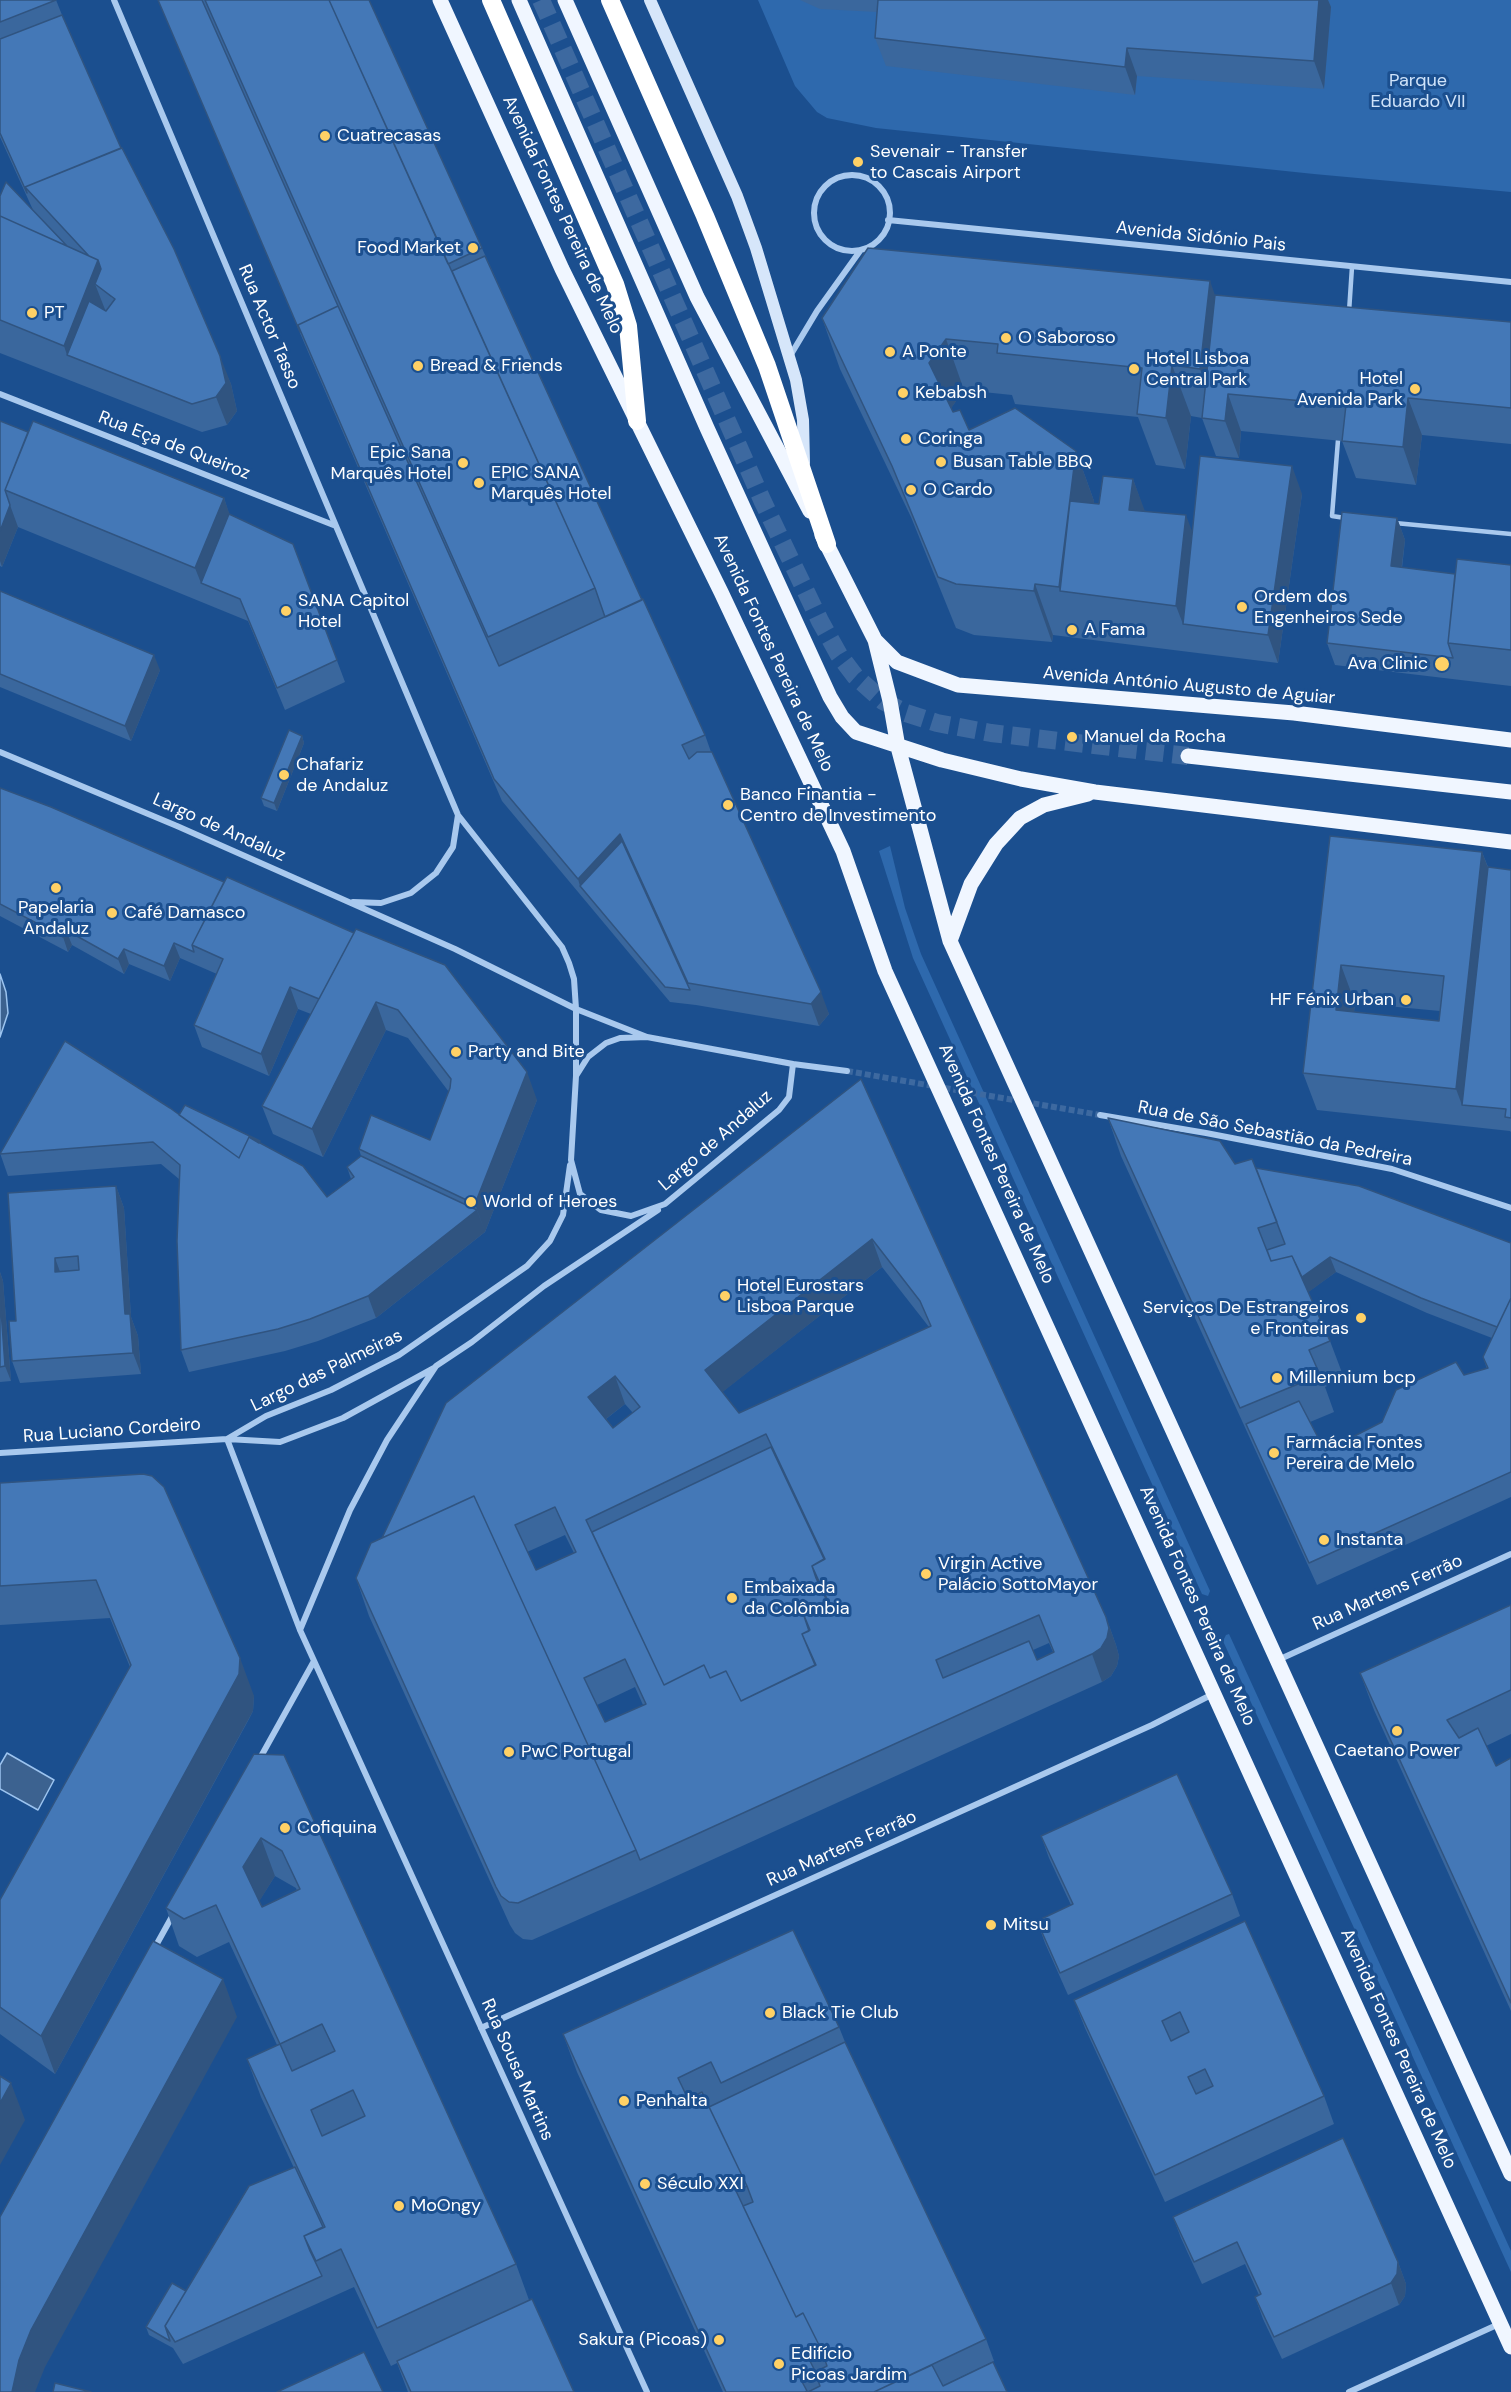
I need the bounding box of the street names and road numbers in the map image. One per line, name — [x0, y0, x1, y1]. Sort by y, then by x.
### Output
street label: Avenida Fontes Pereira de Melo — [497, 92, 627, 338]
street label: Avenida Sidónio Pais — [1115, 217, 1287, 257]
street label: Rua Actor Tasso — [233, 261, 305, 393]
street label: Rua Eça de Queiroz — [95, 407, 253, 485]
street label: Avenida Fontes Pereira de Melo — [708, 530, 838, 776]
street label: Avenida António Augusto de Aguiar — [1042, 662, 1336, 710]
street label: Largo de Andaluz — [149, 789, 289, 867]
street label: Avenida Fontes Pereira de Melo — [933, 1041, 1059, 1287]
street label: Largo de Andaluz — [655, 1086, 777, 1196]
street label: Rua de São Sebastião da Pedreira — [1136, 1097, 1414, 1171]
street label: Largo das Palmeiras — [248, 1325, 406, 1417]
street label: Rua Luciano Cordeiro — [22, 1414, 202, 1448]
street label: Avenida Fontes Pereira de Melo — [1134, 1483, 1260, 1729]
street label: Rua Martens Ferrão — [1310, 1550, 1466, 1636]
street label: Rua Martens Ferrão — [764, 1806, 920, 1892]
street label: Avenida Fontes Pereira de Melo — [1335, 1926, 1461, 2172]
street label: Rua Sousa Martins — [476, 1996, 558, 2144]

